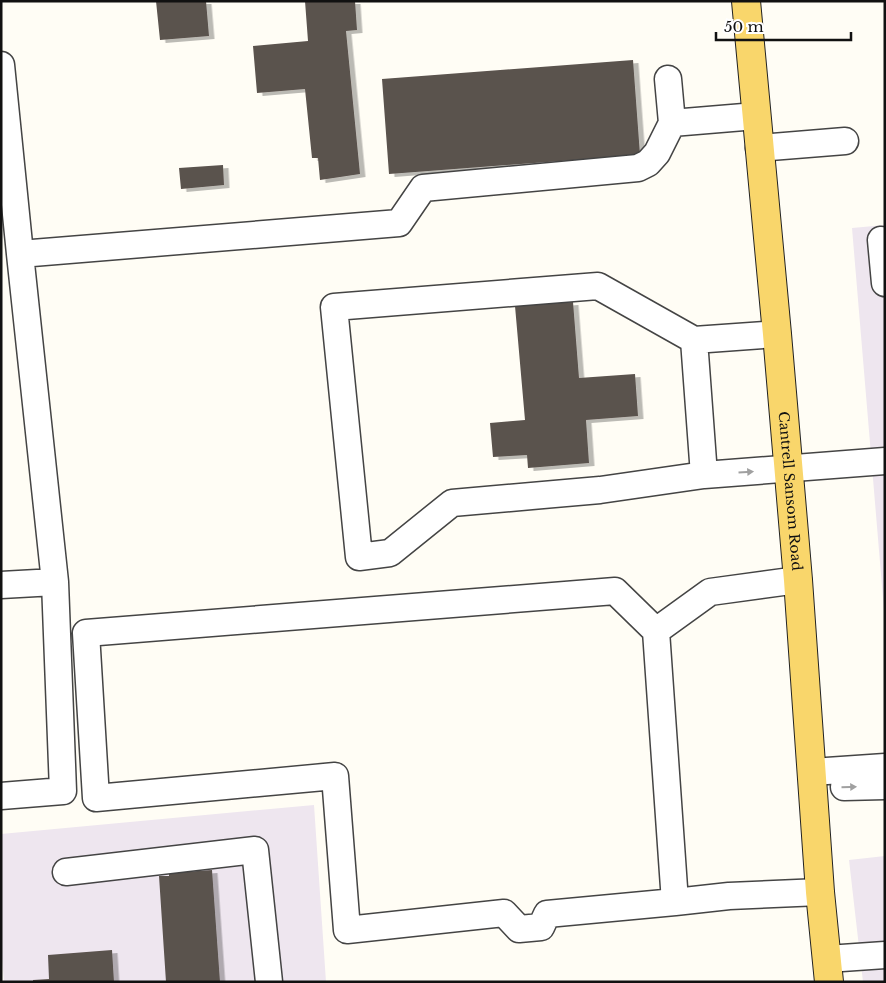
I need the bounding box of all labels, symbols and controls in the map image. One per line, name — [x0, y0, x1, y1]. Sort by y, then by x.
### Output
scale bar — [716, 10, 851, 42]
text: 50 m — [724, 17, 764, 36]
street label: Cantrell Sansom Road — [775, 411, 806, 572]
one-way arrow — [738, 468, 754, 476]
one-way arrow — [841, 783, 857, 791]

